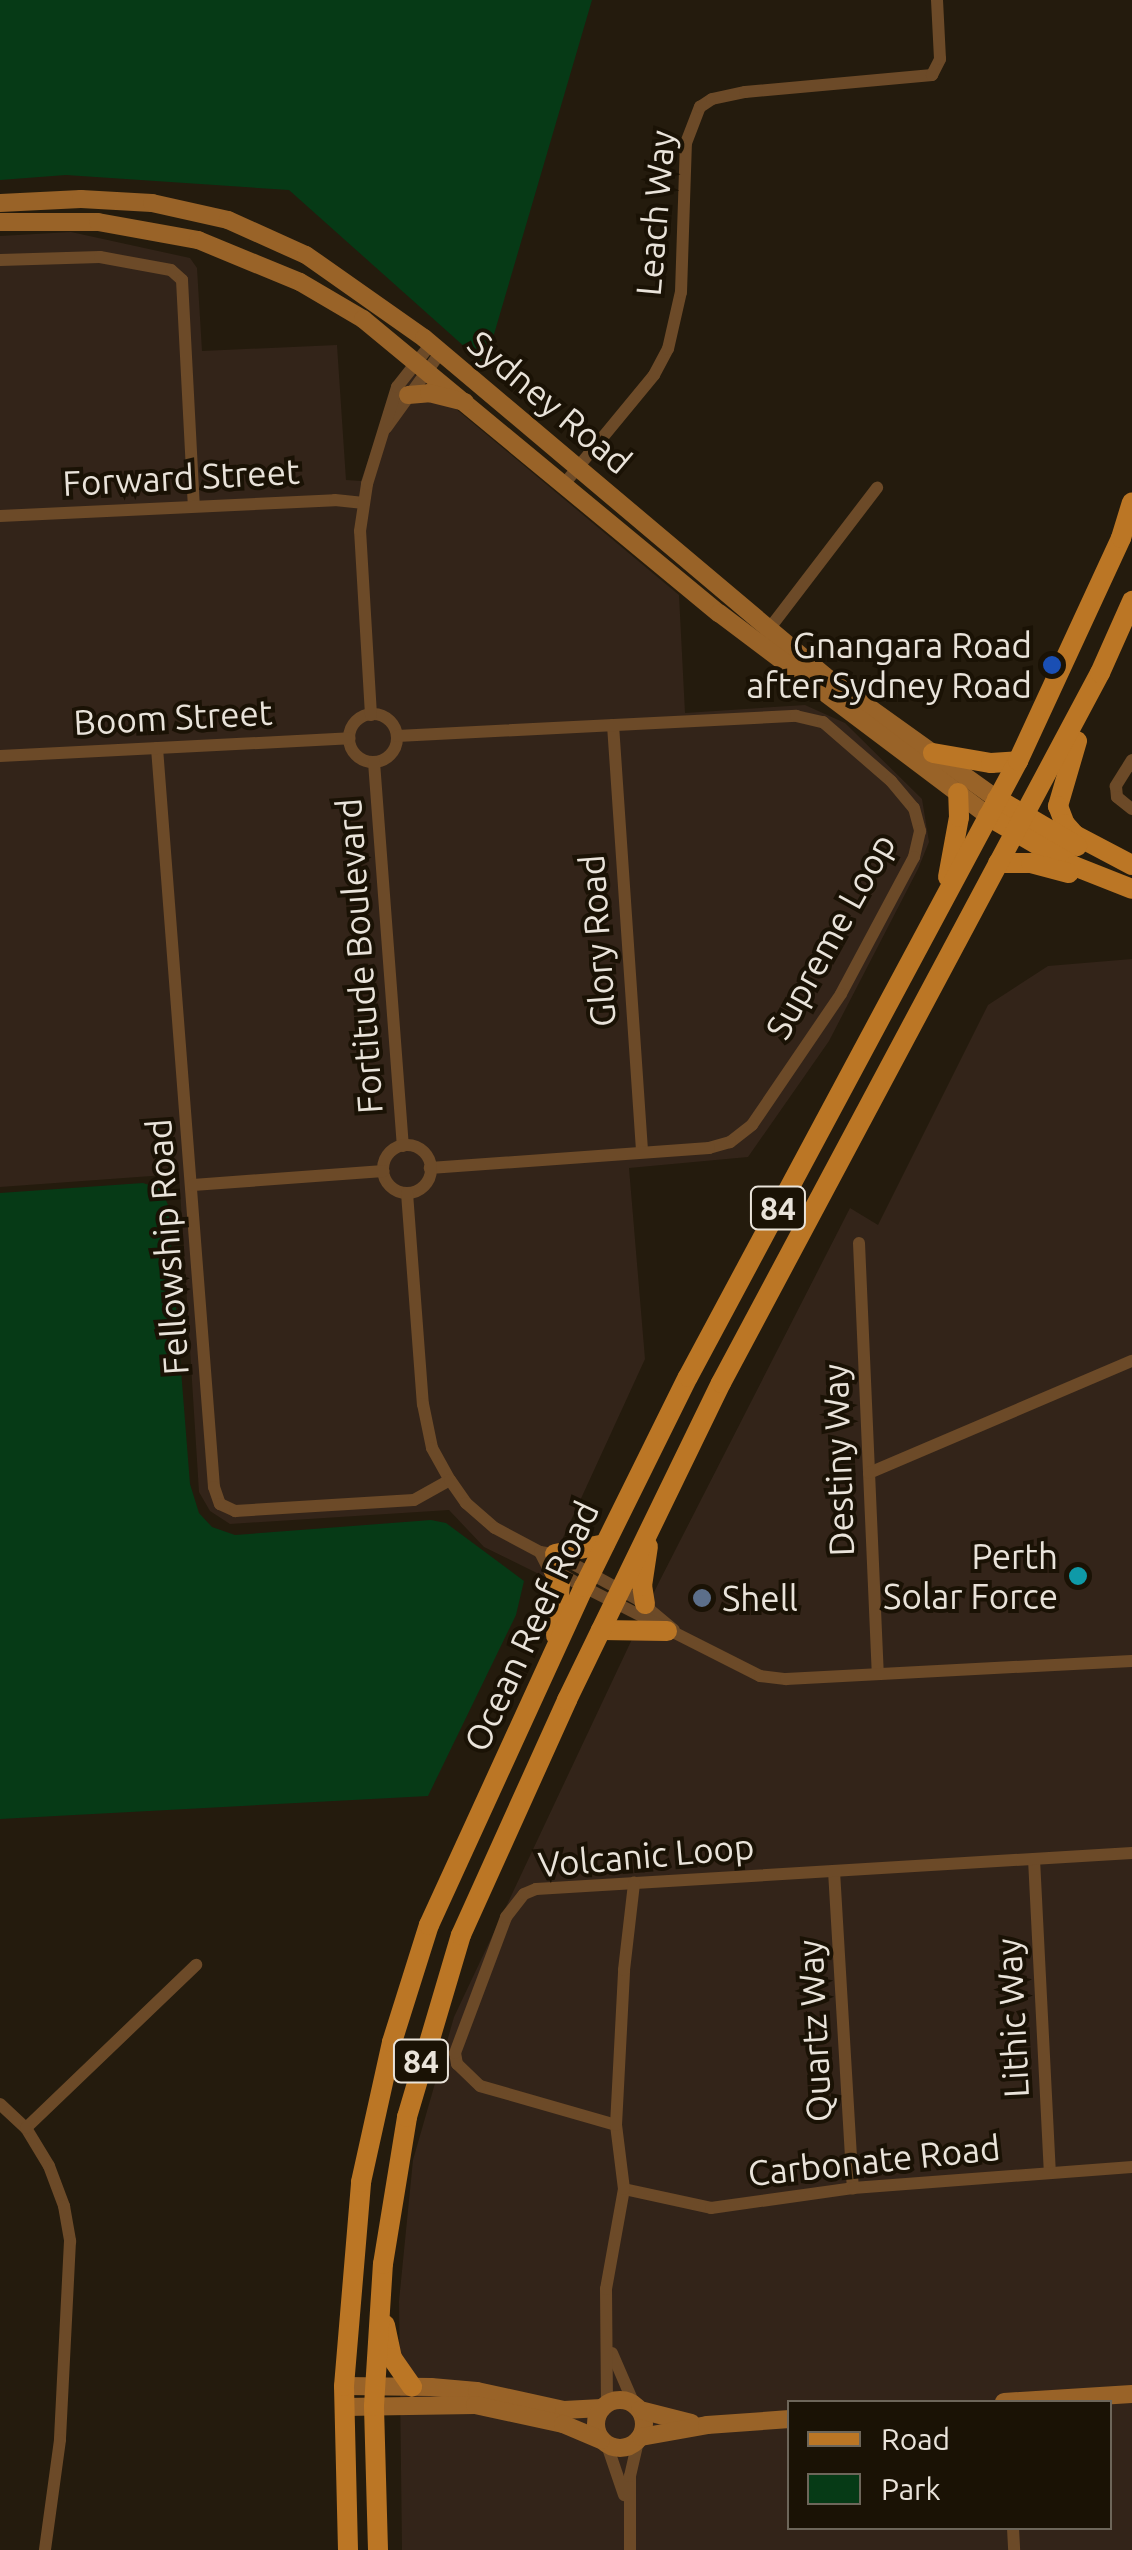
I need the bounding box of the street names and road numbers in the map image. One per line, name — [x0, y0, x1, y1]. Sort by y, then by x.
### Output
street label: Leach Way — [627, 129, 683, 297]
street label: Sydney Road — [460, 322, 640, 482]
street label: Forward Street — [61, 450, 301, 504]
street label: Boom Street — [72, 691, 274, 743]
street label: Fortitude Boulevard — [327, 797, 391, 1115]
street label: Supreme Loop — [756, 826, 904, 1046]
street label: Glory Road — [570, 854, 624, 1028]
street label: Fellowship Road — [137, 1118, 197, 1376]
road number: 84 — [748, 1181, 808, 1235]
street label: Destiny Way — [814, 1363, 862, 1557]
street label: Ocean Reef Road — [455, 1494, 607, 1758]
street label: Volcanic Loop — [536, 1825, 756, 1885]
street label: Lithic Way — [987, 1937, 1037, 2099]
street label: Quartz Way — [788, 1939, 840, 2123]
road number: 84 — [391, 2034, 451, 2088]
street label: Carbonate Road — [746, 2126, 1002, 2194]

